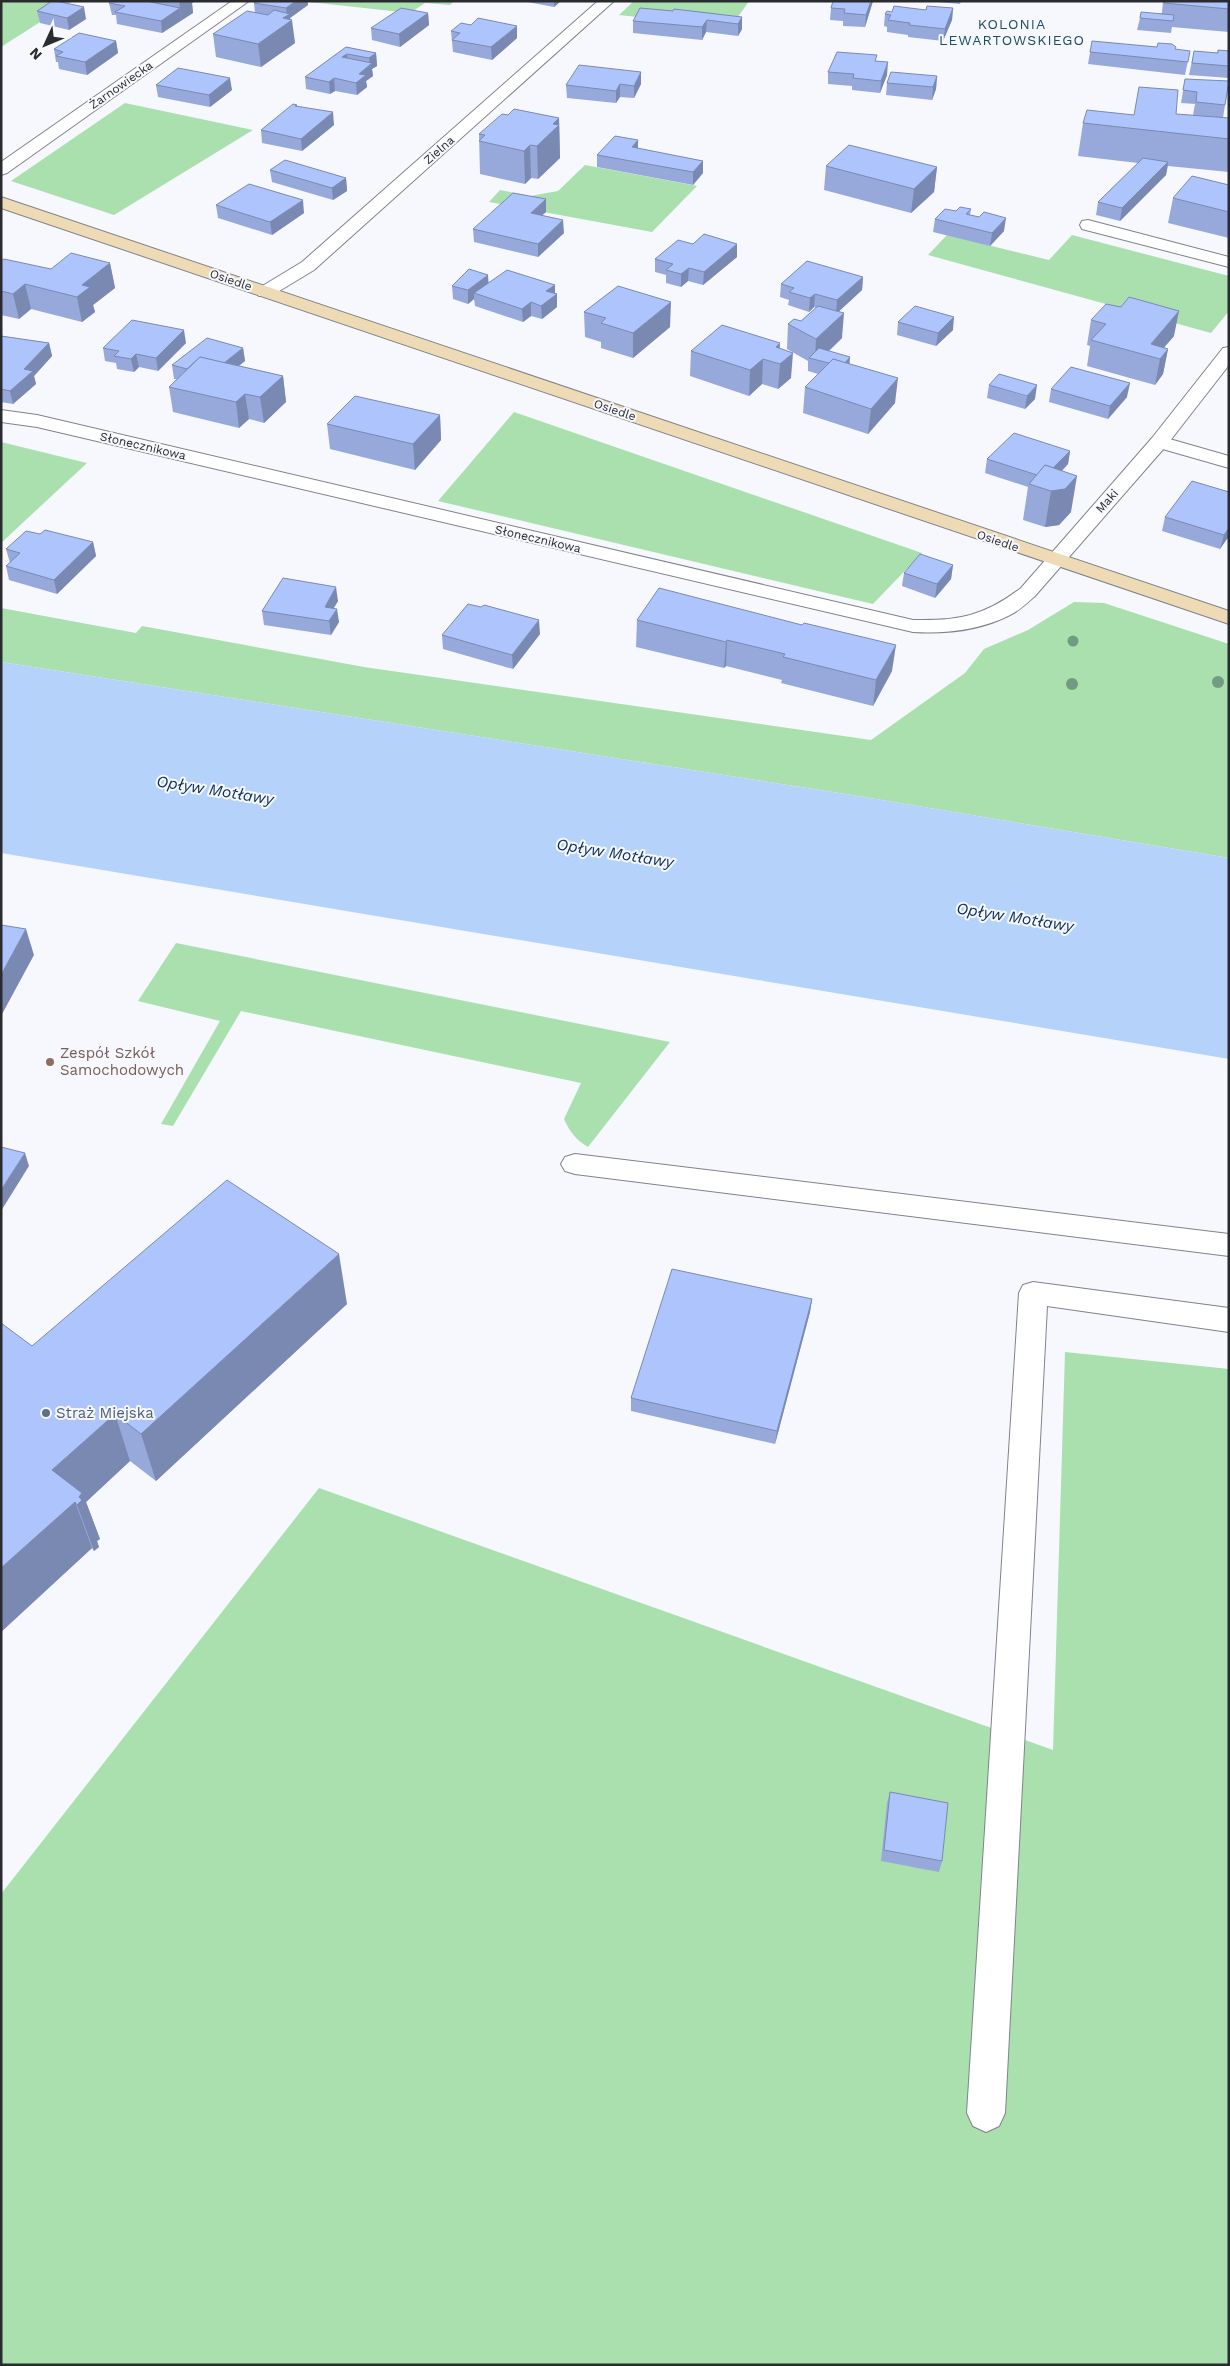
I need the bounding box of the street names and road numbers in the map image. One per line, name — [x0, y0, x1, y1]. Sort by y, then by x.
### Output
street label: Żarnowiecka — [87, 58, 156, 112]
street label: Zielna — [421, 133, 457, 167]
street label: Osiedle — [208, 266, 254, 294]
street label: Osiedle — [592, 396, 638, 424]
street label: Słonecznikowa — [99, 429, 188, 463]
street label: Maki — [1093, 486, 1121, 516]
street label: Słonecznikowa — [494, 522, 583, 556]
street label: Osiedle — [975, 527, 1021, 555]

